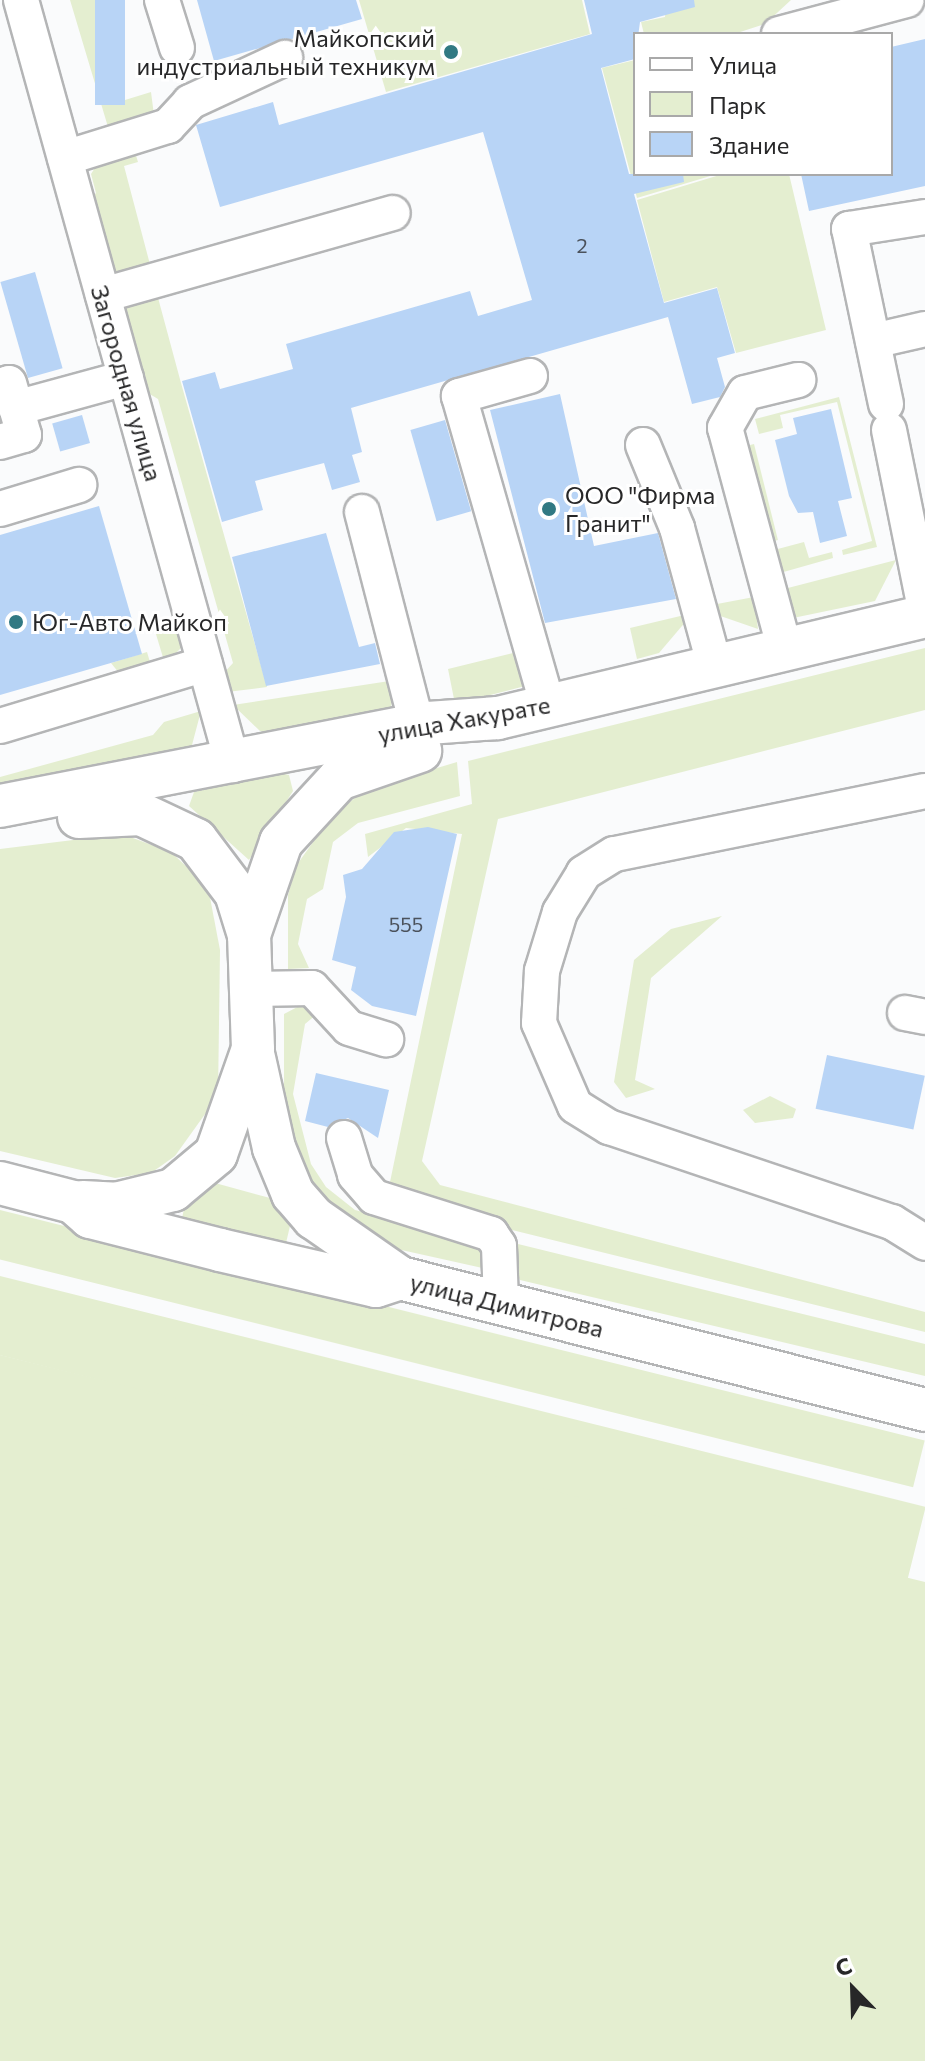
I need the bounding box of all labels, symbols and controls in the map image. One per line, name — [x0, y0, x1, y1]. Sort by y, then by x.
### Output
place label: Майкопский индустриальный техникум — [136, 24, 435, 80]
legend — [633, 32, 893, 176]
marker: Майкопский индустриальный техникум — [442, 43, 460, 61]
text: Улица — [709, 50, 777, 79]
text: Парк — [709, 90, 766, 119]
text: Здание — [709, 130, 789, 159]
house number: 2 — [576, 233, 588, 257]
street label: Загородная улица — [85, 282, 169, 484]
place label: ООО "Фирма Гранит" — [565, 481, 715, 537]
marker: ООО "Фирма Гранит" — [540, 500, 558, 518]
place label: Юг-Авто Майкоп — [32, 608, 227, 636]
marker: Юг-Авто Майкоп — [7, 613, 25, 631]
street label: улица Хакурате — [376, 690, 552, 748]
house number: 555 — [389, 912, 423, 936]
street label: улица Димитрова — [407, 1267, 607, 1343]
north arrow — [813, 1949, 893, 2029]
text: С — [831, 1951, 856, 1982]

